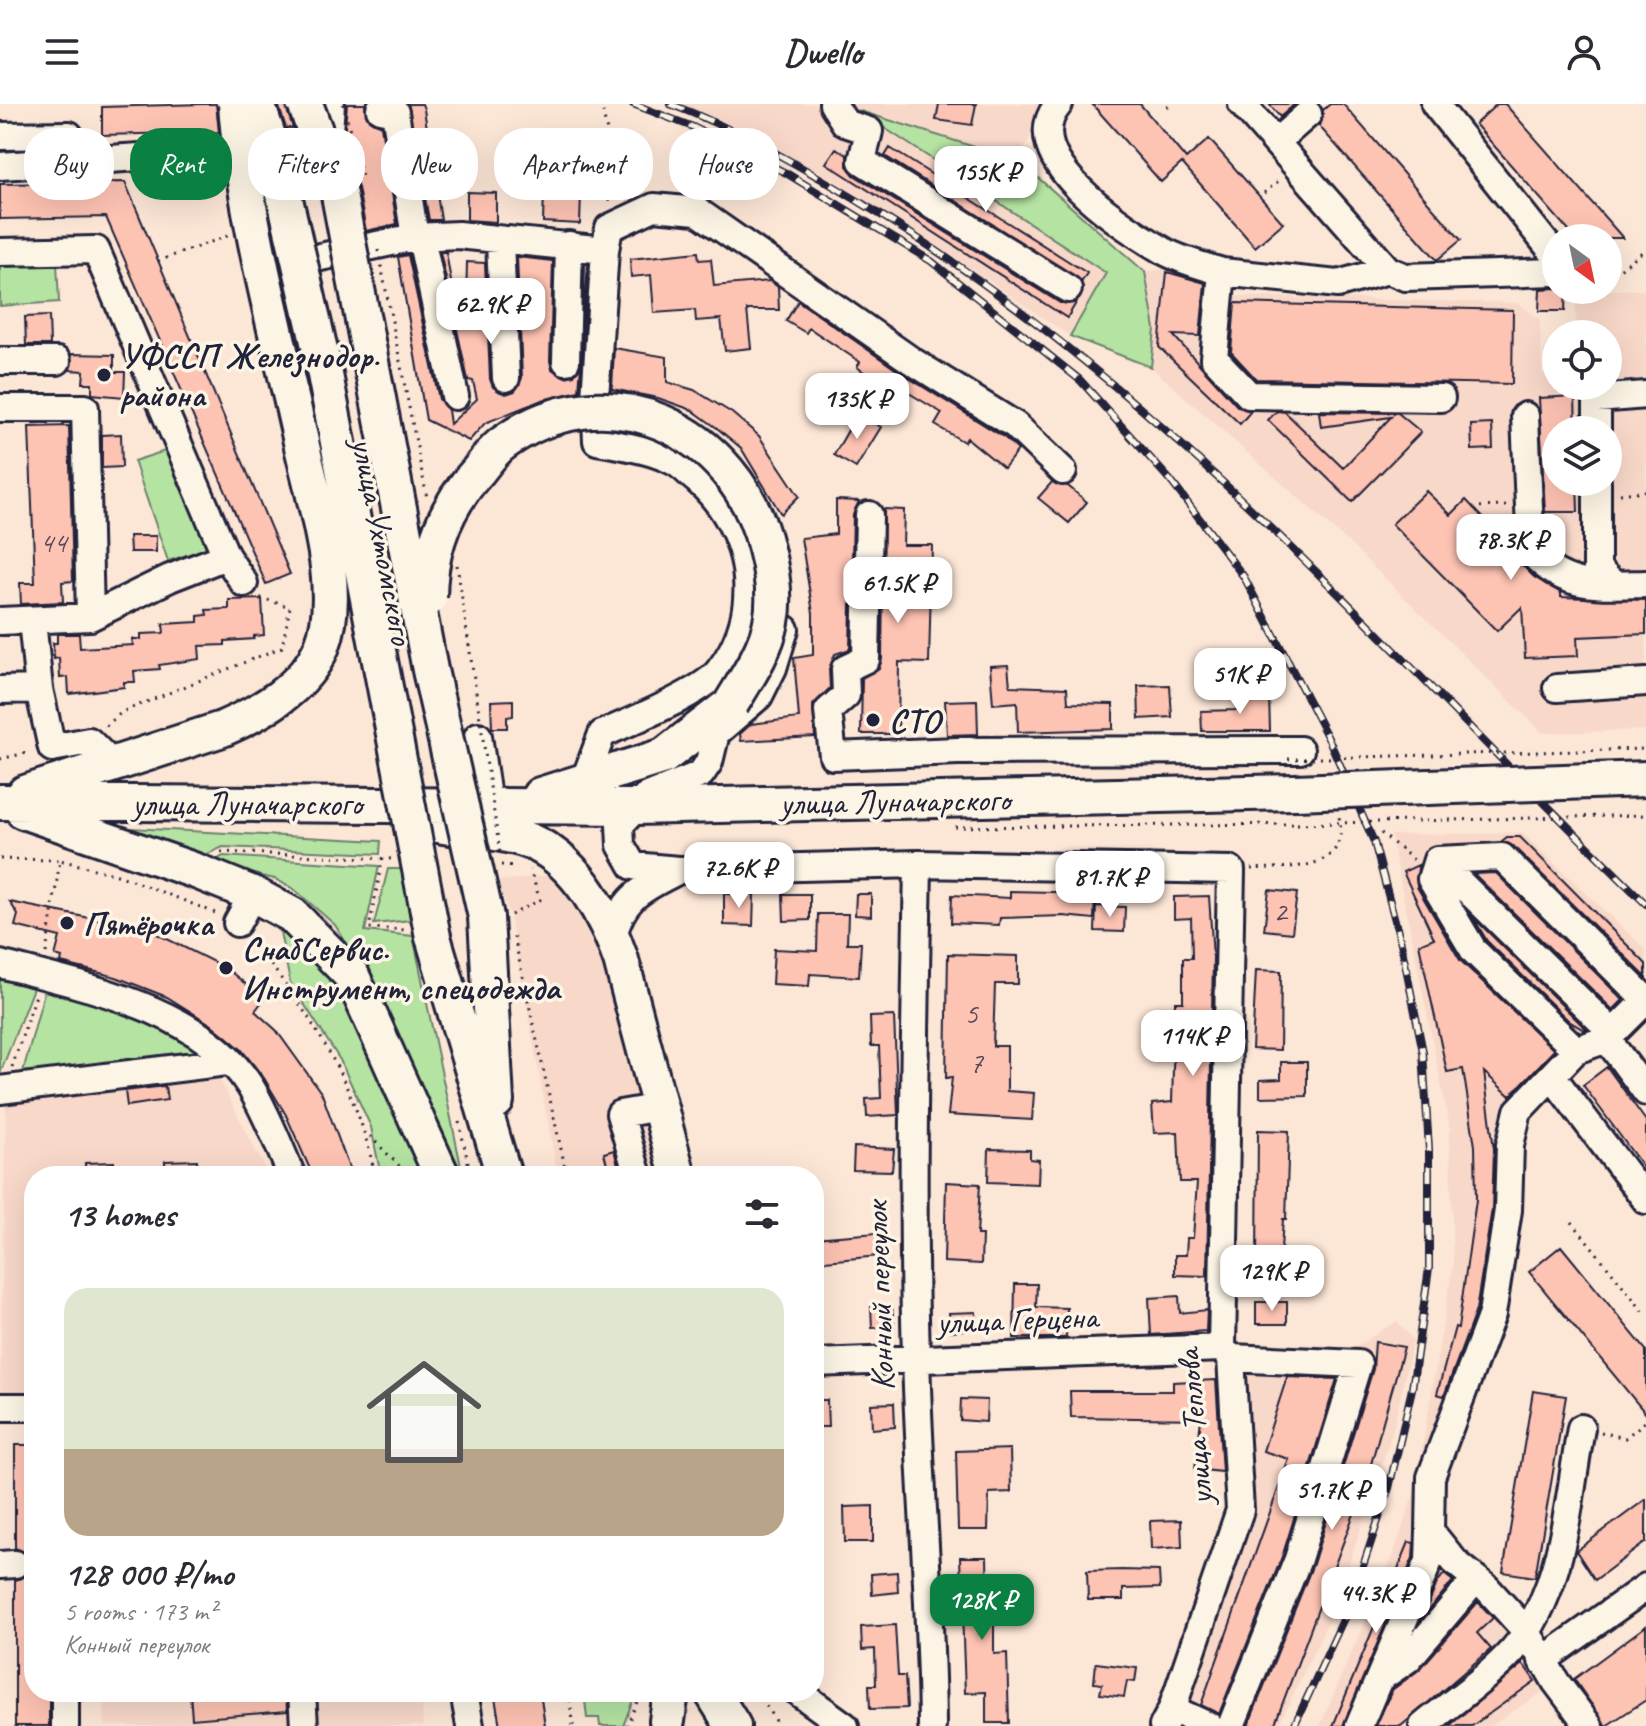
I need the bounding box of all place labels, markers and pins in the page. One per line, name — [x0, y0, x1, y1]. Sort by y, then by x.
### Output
pin: 155K ₽ — [921, 146, 1051, 214]
pin: 62.9K ₽ — [417, 278, 565, 346]
place label: УФССП Железнодор. района — [120, 334, 381, 416]
marker: УФССП Железнодор. района — [95, 366, 113, 384]
pin: 135K ₽ — [792, 373, 922, 441]
pin: 78.3K ₽ — [1437, 514, 1585, 582]
pin: 61.5K ₽ — [824, 557, 972, 625]
pin: 51K ₽ — [1184, 648, 1296, 716]
place label: СТО — [889, 699, 944, 742]
marker: СТО — [864, 711, 882, 729]
pin: 72.6K ₽ — [665, 842, 813, 910]
pin: 81.7K ₽ — [1036, 851, 1184, 919]
place label: Пятёрочка — [83, 902, 215, 945]
marker: Пятёрочка — [58, 914, 76, 932]
place label: СнабСервис. Инструмент, спецодежда — [242, 927, 562, 1009]
marker: СнабСервис. Инструмент, спецодежда — [217, 959, 235, 977]
pin: 114K ₽ — [1128, 1010, 1258, 1078]
pin: 129K ₽ — [1207, 1245, 1337, 1313]
pin: 51.7K ₽ — [1258, 1464, 1406, 1532]
pin: 44.3K ₽ — [1302, 1567, 1450, 1635]
pin: 128K ₽ — [917, 1574, 1047, 1642]

